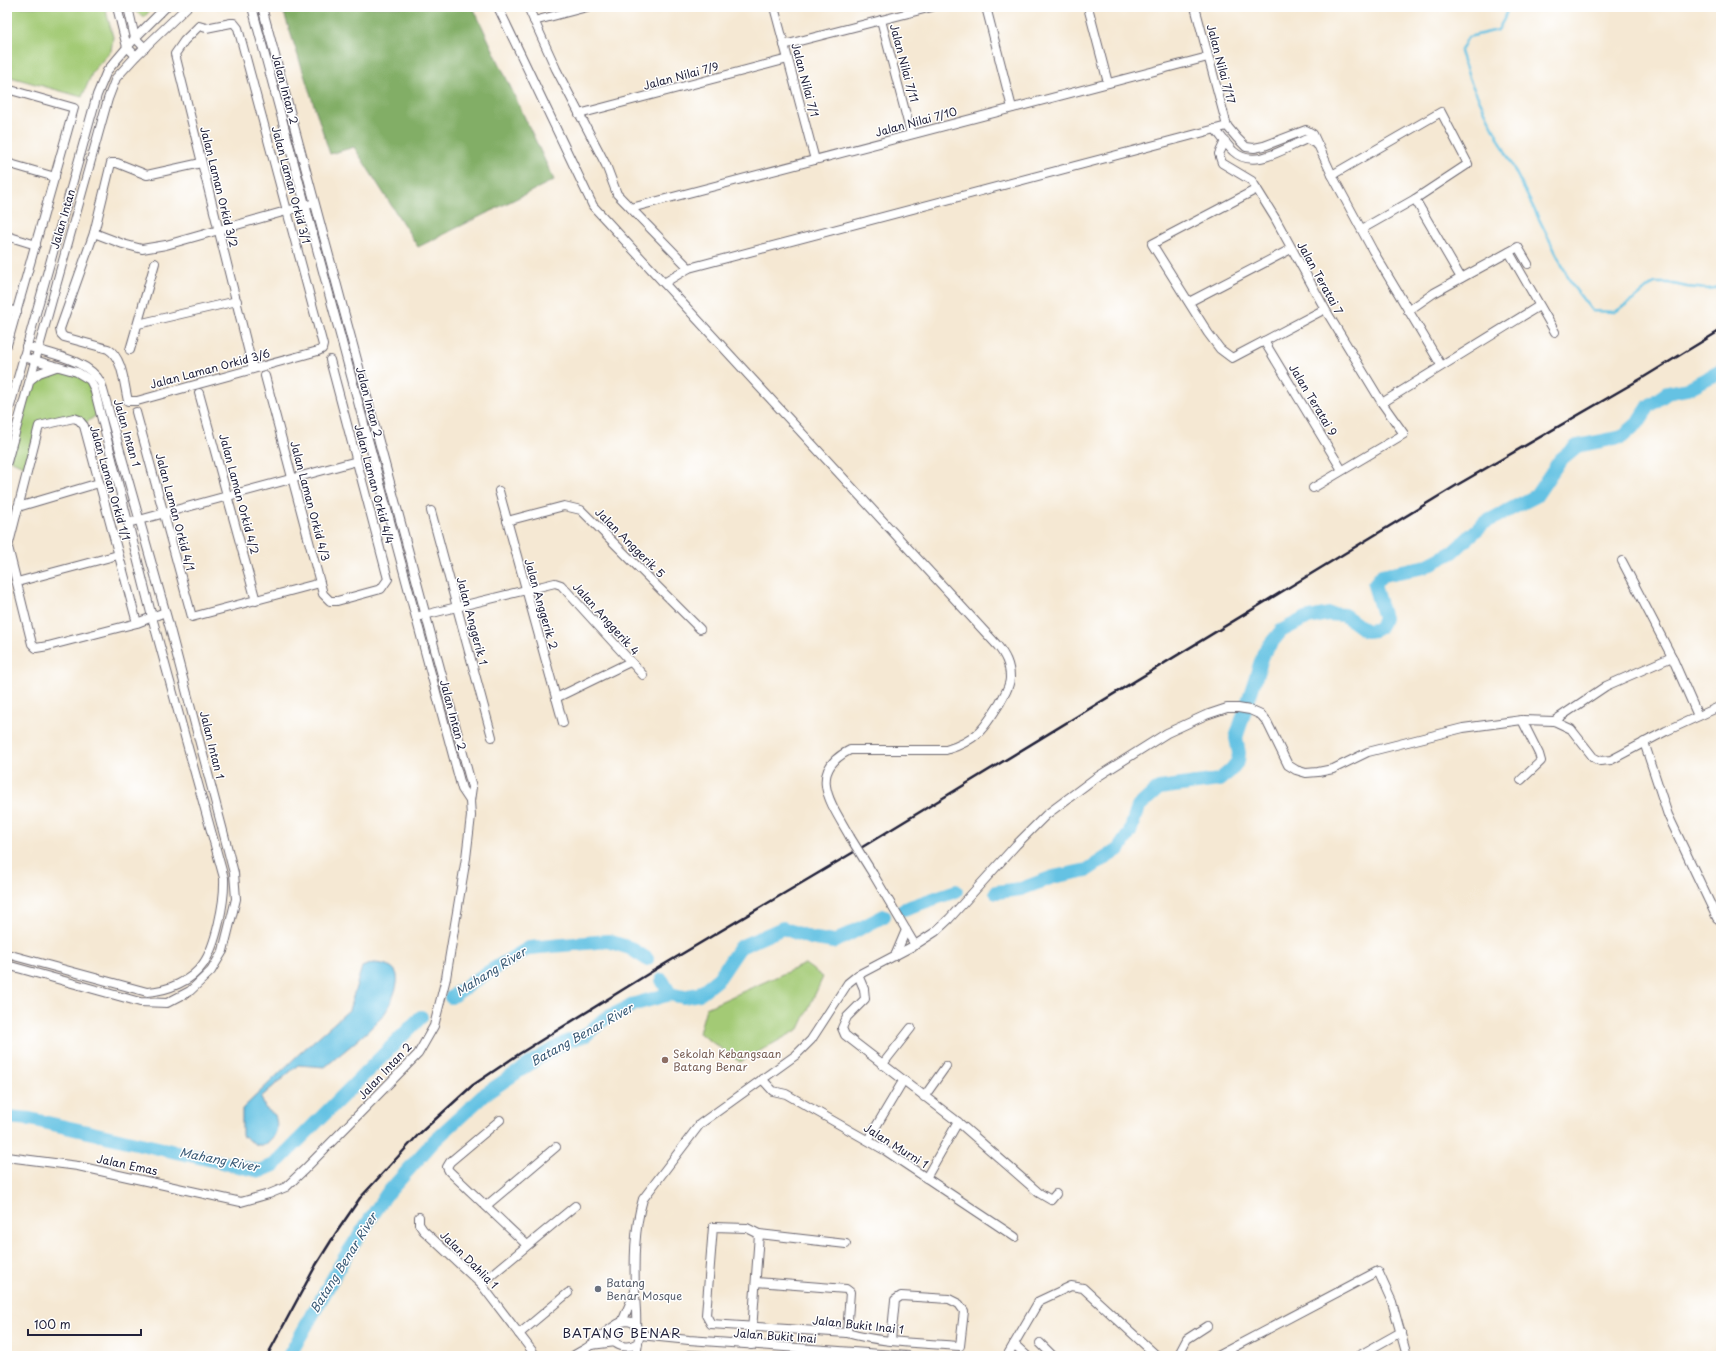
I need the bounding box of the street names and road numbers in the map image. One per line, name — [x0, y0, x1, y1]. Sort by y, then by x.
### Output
street label: Jalan Nilai 7/11 — [886, 22, 923, 104]
street label: Jalan Nilai 7/17 — [1203, 22, 1240, 106]
street label: Jalan Nilai 7/1 — [787, 41, 824, 119]
street label: Jalan Intan 2 — [268, 52, 303, 126]
street label: Jalan Nilai 7/9 — [641, 57, 721, 94]
street label: Jalan Nilai 7/10 — [873, 102, 959, 141]
street label: Jalan Laman Orkid 3/1 — [268, 124, 315, 246]
street label: Jalan Laman Orkid 3/2 — [196, 125, 243, 249]
street label: Jalan Intan — [46, 187, 79, 251]
street label: Jalan Teratai 7 — [1293, 238, 1348, 317]
street label: Jalan Laman Orkid 3/6 — [148, 344, 272, 393]
street label: Jalan Teratai 9 — [1285, 360, 1342, 439]
street label: Jalan Intan 2 — [352, 365, 387, 439]
street label: Jalan Intan 1 — [110, 397, 145, 469]
street label: Jalan Laman Orkid 4/4 — [350, 422, 399, 546]
street label: Jalan Laman Orkid 1/1 — [86, 423, 135, 542]
street label: Jalan Laman Orkid 4/2 — [215, 432, 264, 556]
street label: Jalan Laman Orkid 4/3 — [286, 439, 335, 563]
street label: Jalan Laman Orkid 4/1 — [152, 451, 199, 573]
street label: Jalan Anggerik 5 — [591, 504, 669, 582]
street label: Jalan Anggerik 2 — [520, 557, 563, 651]
street label: Jalan Anggerik 1 — [453, 575, 492, 667]
street label: Jalan Anggerik 4 — [569, 578, 644, 659]
street label: Jalan Intan 2 — [436, 678, 471, 752]
street label: Jalan Intan 1 — [196, 709, 229, 781]
street label: Jalan Intan 2 — [354, 1038, 416, 1103]
street label: Jalan Murni 1 — [861, 1119, 932, 1172]
street label: Jalan Emas — [95, 1150, 159, 1179]
street label: Jalan Dahlia 1 — [436, 1227, 502, 1293]
street label: Jalan Bukit Inai 1 — [811, 1311, 905, 1338]
street label: Jalan Bukit Inai — [733, 1324, 817, 1347]

